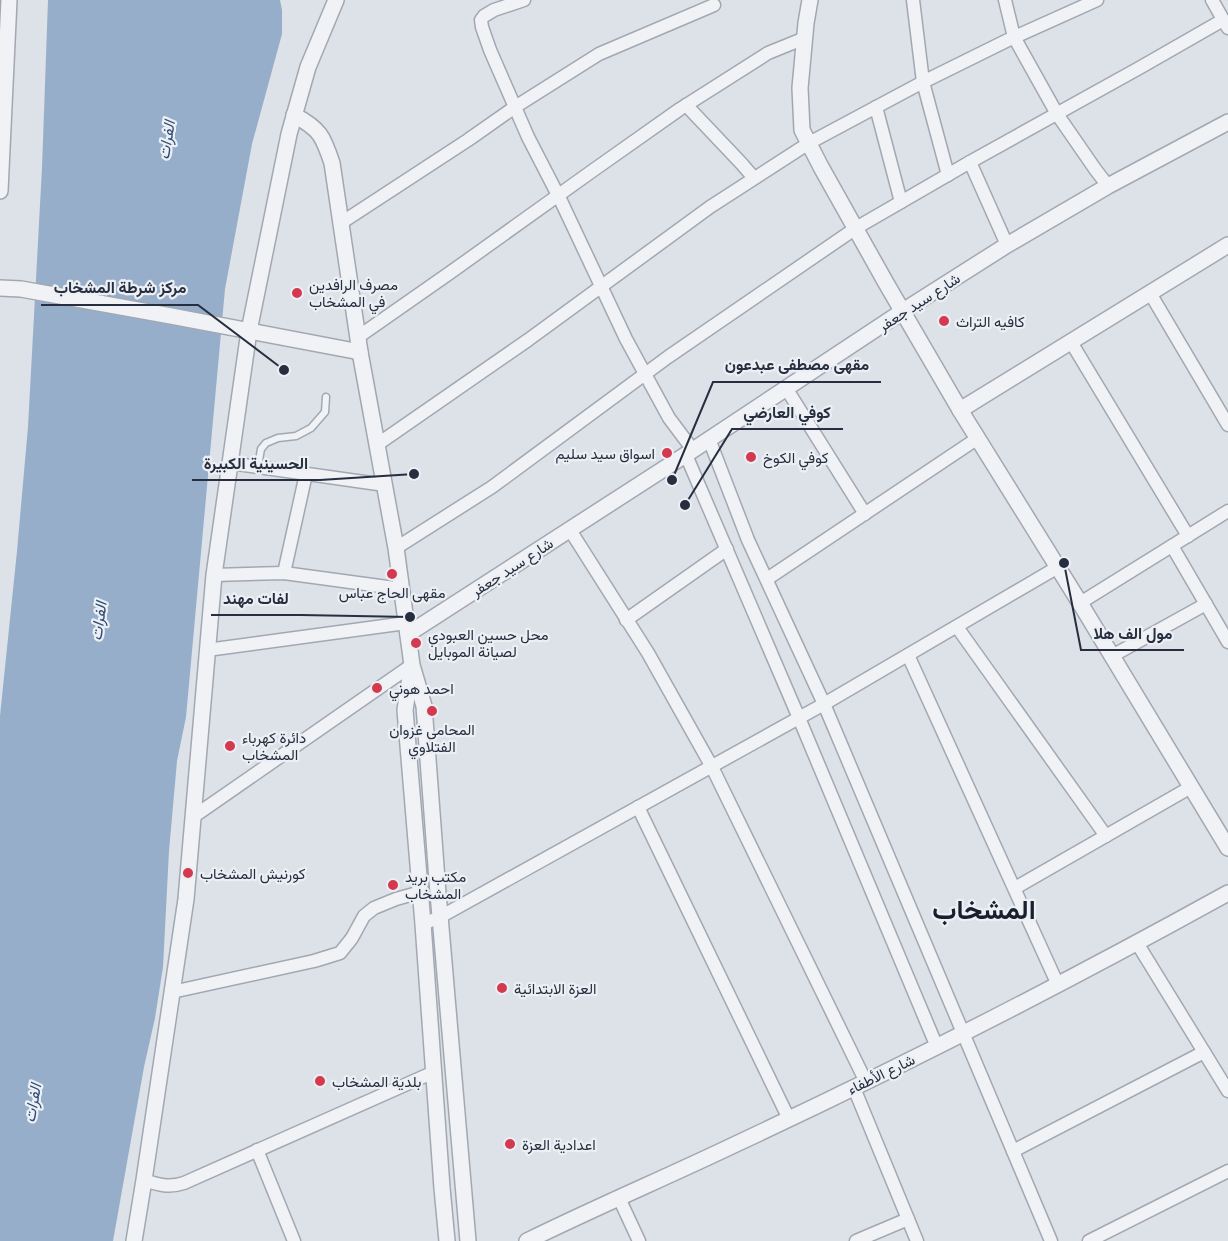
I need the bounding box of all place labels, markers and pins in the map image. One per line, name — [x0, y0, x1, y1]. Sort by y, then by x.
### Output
callout: مركز شرطة المشخاب — [41, 271, 198, 305]
place label: مصرف الرافدين في المشخاب — [309, 274, 398, 315]
marker: مصرف الرافدين في المشخاب — [290, 286, 304, 300]
place label: كافيه التراث — [956, 311, 1025, 332]
marker: كافيه التراث — [937, 314, 951, 328]
callout: مقهى مصطفى عبدعون — [713, 348, 881, 382]
callout: كوفي العارضي — [732, 395, 843, 429]
place label: اسواق سيد سليم — [556, 443, 655, 464]
callout: الحسينية الكبيرة — [192, 446, 320, 480]
marker: اسواق سيد سليم — [660, 446, 674, 460]
place label: كوفي الكوخ — [763, 447, 829, 471]
marker: كوفي الكوخ — [744, 450, 758, 464]
marker: مقهى الحاج عباس — [385, 567, 399, 581]
callout: لفات مهند — [211, 581, 301, 615]
place label: مقهى الحاج عباس — [339, 582, 445, 604]
callout: مول الف هلا — [1081, 616, 1184, 650]
place label: محل حسين العبودي لصيانة الموبايل — [428, 624, 549, 662]
marker: محل حسين العبودي لصيانة الموبايل — [409, 636, 423, 650]
place label: احمد هوني — [389, 678, 454, 702]
marker: احمد هوني — [370, 681, 384, 695]
marker: المحامي غزوان الفتلاوي — [425, 704, 439, 718]
place label: المحامي غزوان الفتلاوي — [389, 719, 475, 760]
place label: دائرة كهرباء المشخاب — [242, 727, 306, 765]
marker: دائرة كهرباء المشخاب — [223, 739, 237, 753]
place label: كورنيش المشخاب — [200, 863, 306, 884]
marker: كورنيش المشخاب — [181, 866, 195, 880]
place label: مكتب بريد المشخاب — [405, 866, 466, 904]
marker: مكتب بريد المشخاب — [386, 878, 400, 892]
place label: العزة الابتدائية — [514, 978, 597, 999]
marker: العزة الابتدائية — [495, 981, 509, 995]
place label: بلدية المشخاب — [332, 1071, 421, 1092]
marker: بلدية المشخاب — [313, 1074, 327, 1088]
place label: اعدادية العزة — [522, 1134, 596, 1155]
marker: اعدادية العزة — [503, 1137, 517, 1151]

